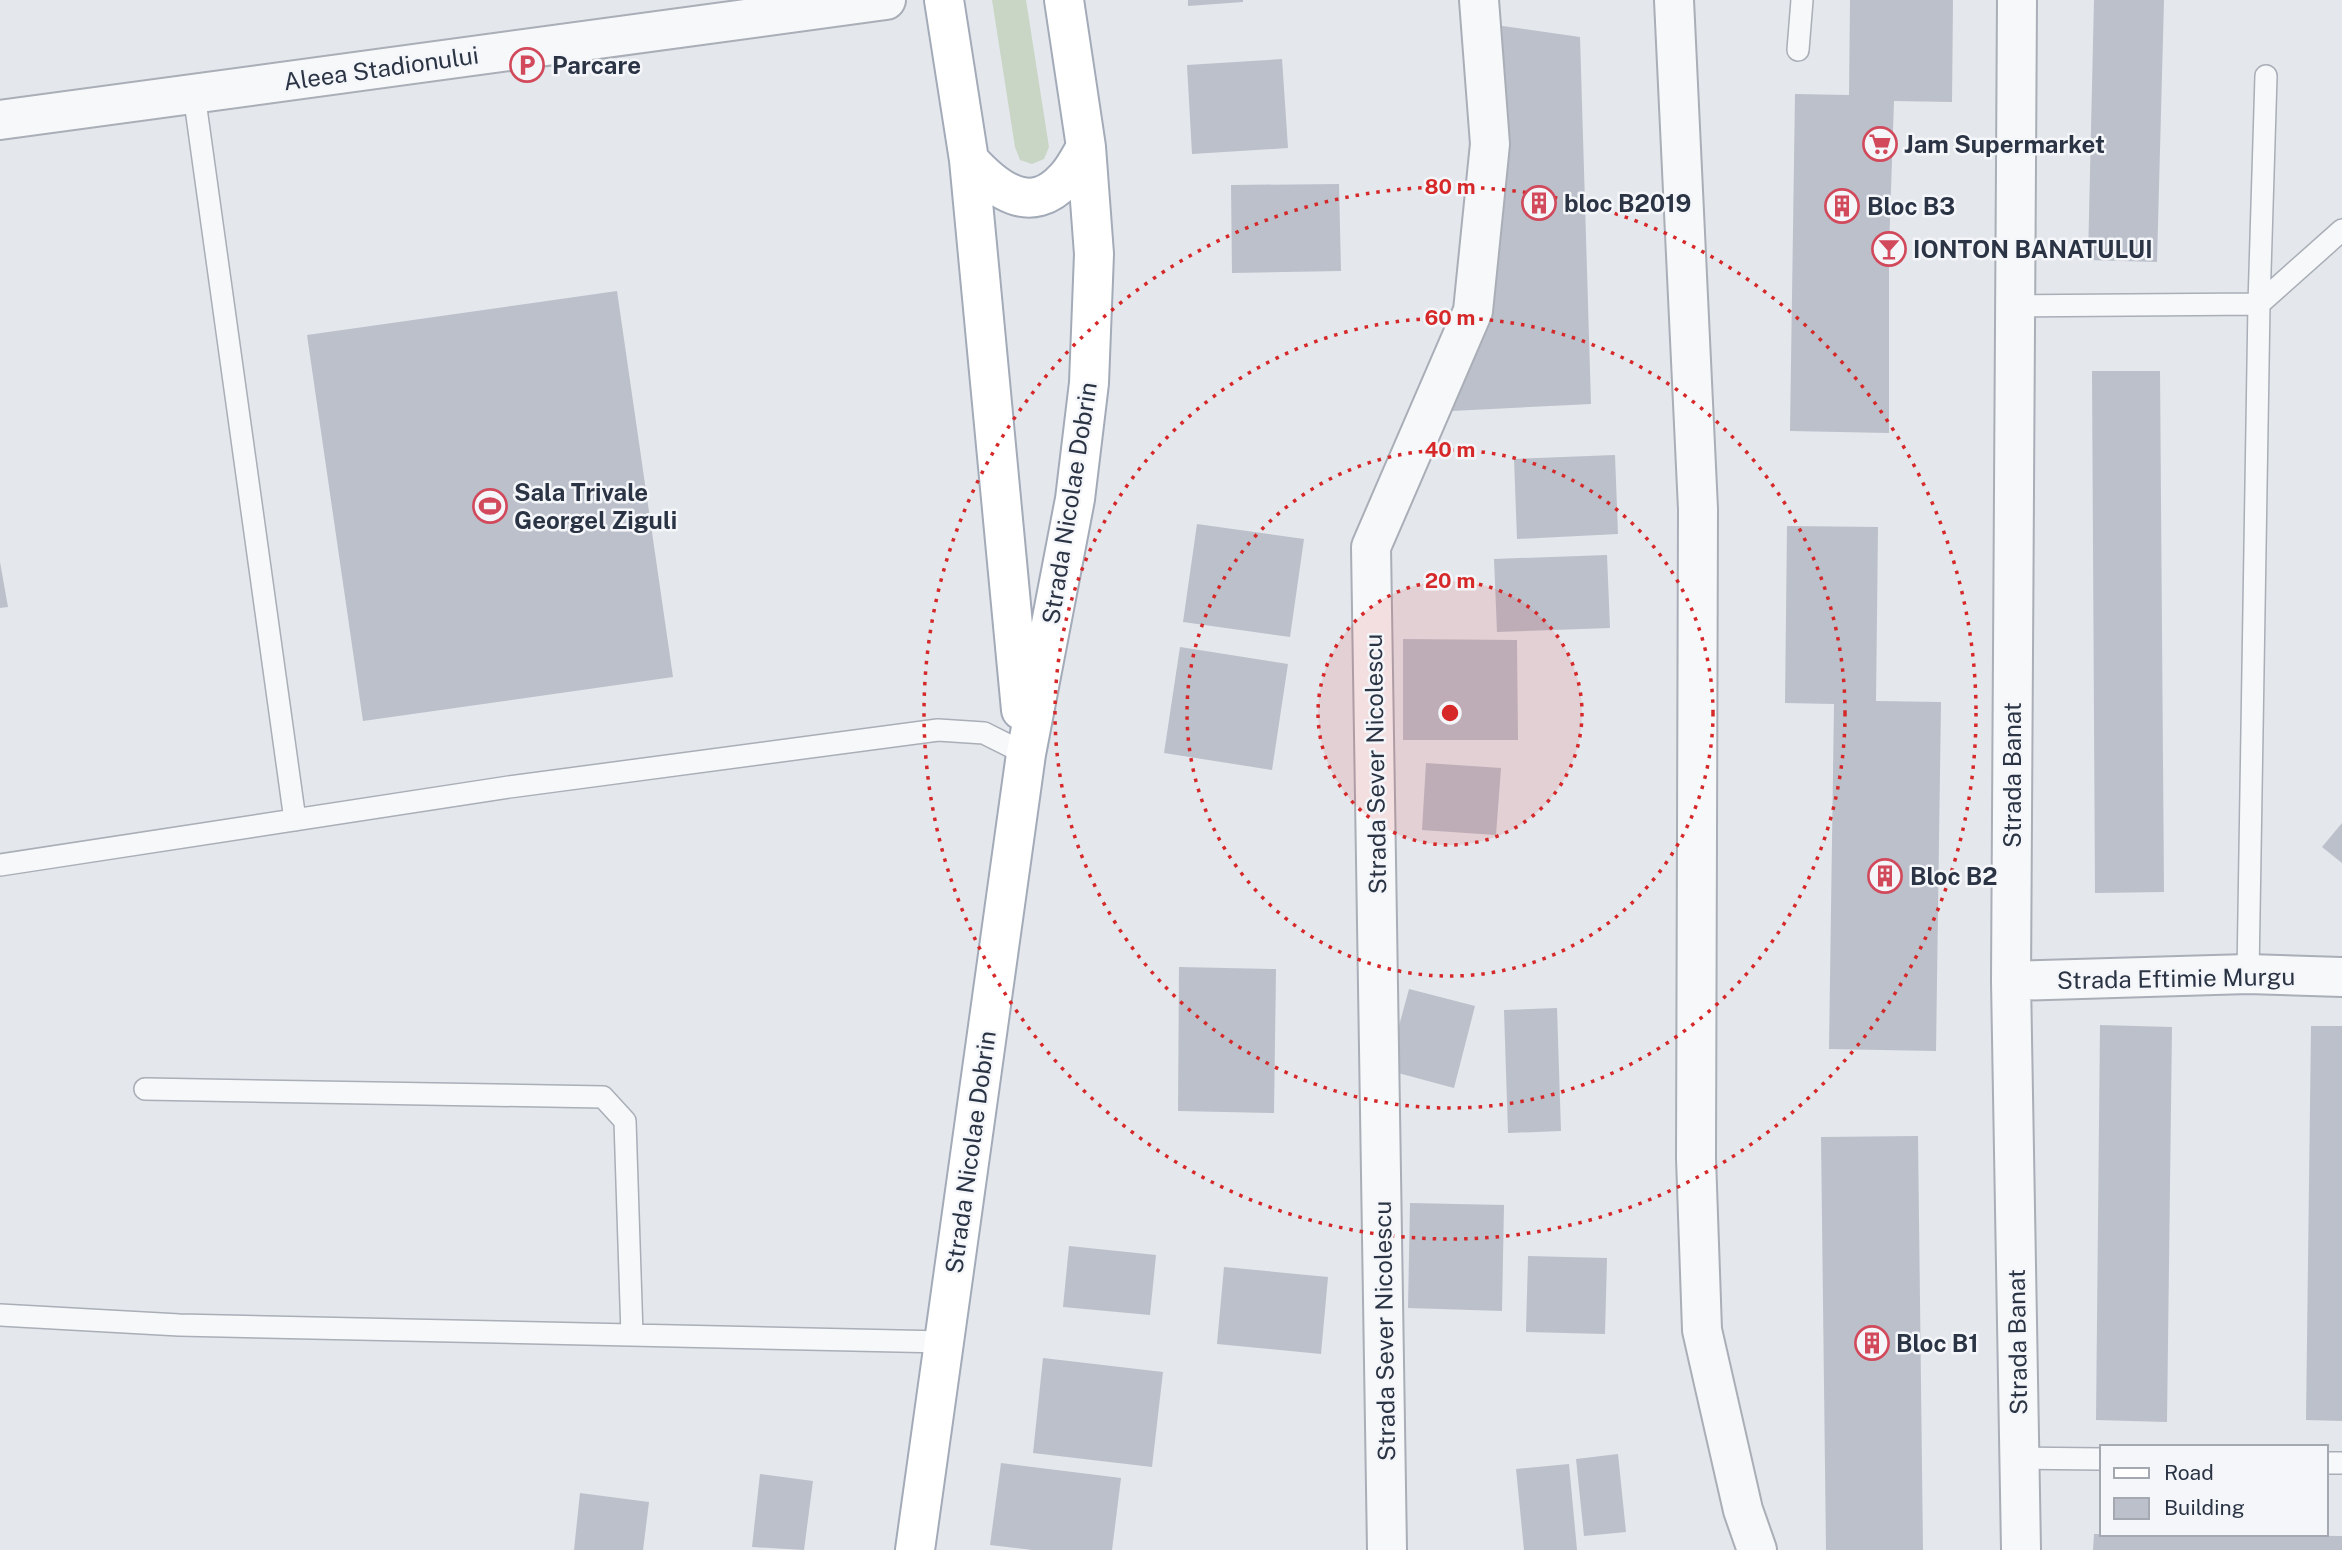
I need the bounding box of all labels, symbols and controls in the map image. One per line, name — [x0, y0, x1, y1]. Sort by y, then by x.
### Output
street label: Aleea Stadionului — [282, 40, 480, 96]
parking icon: Parcare — [508, 46, 546, 84]
place label: Parcare — [552, 51, 641, 79]
supermarket icon: Jam Supermarket — [1861, 125, 1899, 163]
place label: Jam Supermarket — [1904, 130, 2105, 158]
text: 80 m — [1424, 174, 1476, 199]
building icon: bloc B2019 — [1520, 184, 1558, 222]
building icon: Bloc B3 — [1823, 187, 1861, 225]
place label: bloc B2019 — [1564, 189, 1691, 217]
place label: Bloc B3 — [1867, 192, 1955, 220]
bar icon: IONTON BANATULUI — [1870, 230, 1908, 268]
place label: IONTON BANATULUI — [1913, 235, 2153, 263]
text: 60 m — [1425, 305, 1475, 330]
street label: Strada Nicolae Dobrin — [1036, 380, 1102, 626]
text: 40 m — [1425, 437, 1475, 462]
place label: Sala Trivale Georgel Ziguli — [514, 478, 677, 534]
sports icon: Sala Trivale Georgel Ziguli — [471, 487, 509, 525]
text: 20 m — [1425, 568, 1475, 593]
street label: Strada Sever Nicolescu — [1359, 634, 1391, 894]
centre of rings — [1438, 701, 1462, 725]
street label: Strada Banat — [1998, 702, 2026, 848]
building icon: Bloc B2 — [1866, 857, 1904, 895]
place label: Bloc B2 — [1910, 862, 1998, 890]
street label: Strada Eftimie Murgu — [2057, 962, 2295, 994]
street label: Strada Nicolae Dobrin — [939, 1029, 1001, 1275]
street label: Strada Sever Nicolescu — [1368, 1201, 1400, 1461]
street label: Strada Banat — [2002, 1269, 2032, 1415]
building icon: Bloc B1 — [1853, 1324, 1891, 1362]
place label: Bloc B1 — [1896, 1329, 1979, 1357]
legend — [2100, 1445, 2328, 1536]
text: Road — [2164, 1460, 2214, 1485]
text: Building — [2164, 1495, 2245, 1520]

